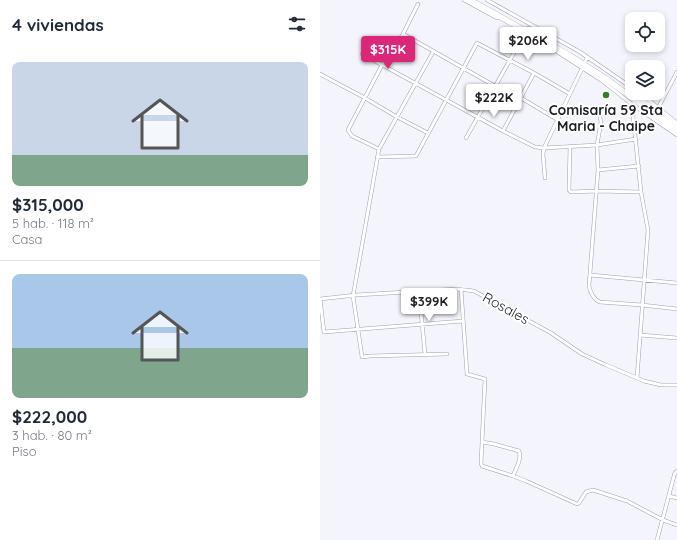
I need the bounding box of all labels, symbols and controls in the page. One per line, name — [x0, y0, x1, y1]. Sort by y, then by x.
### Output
map controls — [625, 12, 665, 100]
button: locate — [625, 12, 665, 52]
icon: filters — [286, 13, 308, 35]
text: 4 viviendas — [12, 14, 104, 35]
pin: $206K — [500, 27, 556, 61]
text: $206K — [509, 32, 547, 48]
pin: $315K — [360, 36, 416, 70]
text: $315K — [370, 41, 406, 57]
button: layers — [625, 60, 665, 100]
pin: $222K — [466, 84, 522, 118]
icon: home — [124, 88, 196, 160]
text: $222K — [475, 89, 513, 105]
marker: Comisaría 59 Sta Maria - Chaipe — [601, 90, 611, 100]
place label: Comisaría 59 Sta Maria - Chaipe — [549, 101, 663, 135]
text: $315,000 — [12, 194, 84, 215]
text: 5 hab. · 118 m² — [12, 215, 94, 231]
text: Casa — [12, 231, 42, 247]
pin: $399K — [401, 288, 457, 322]
street label: Rosales — [480, 288, 532, 328]
text: $399K — [410, 293, 448, 309]
icon: home — [124, 300, 196, 372]
text: $222,000 — [12, 406, 87, 427]
text: 3 hab. · 80 m² — [12, 427, 92, 443]
text: Piso — [12, 443, 36, 459]

